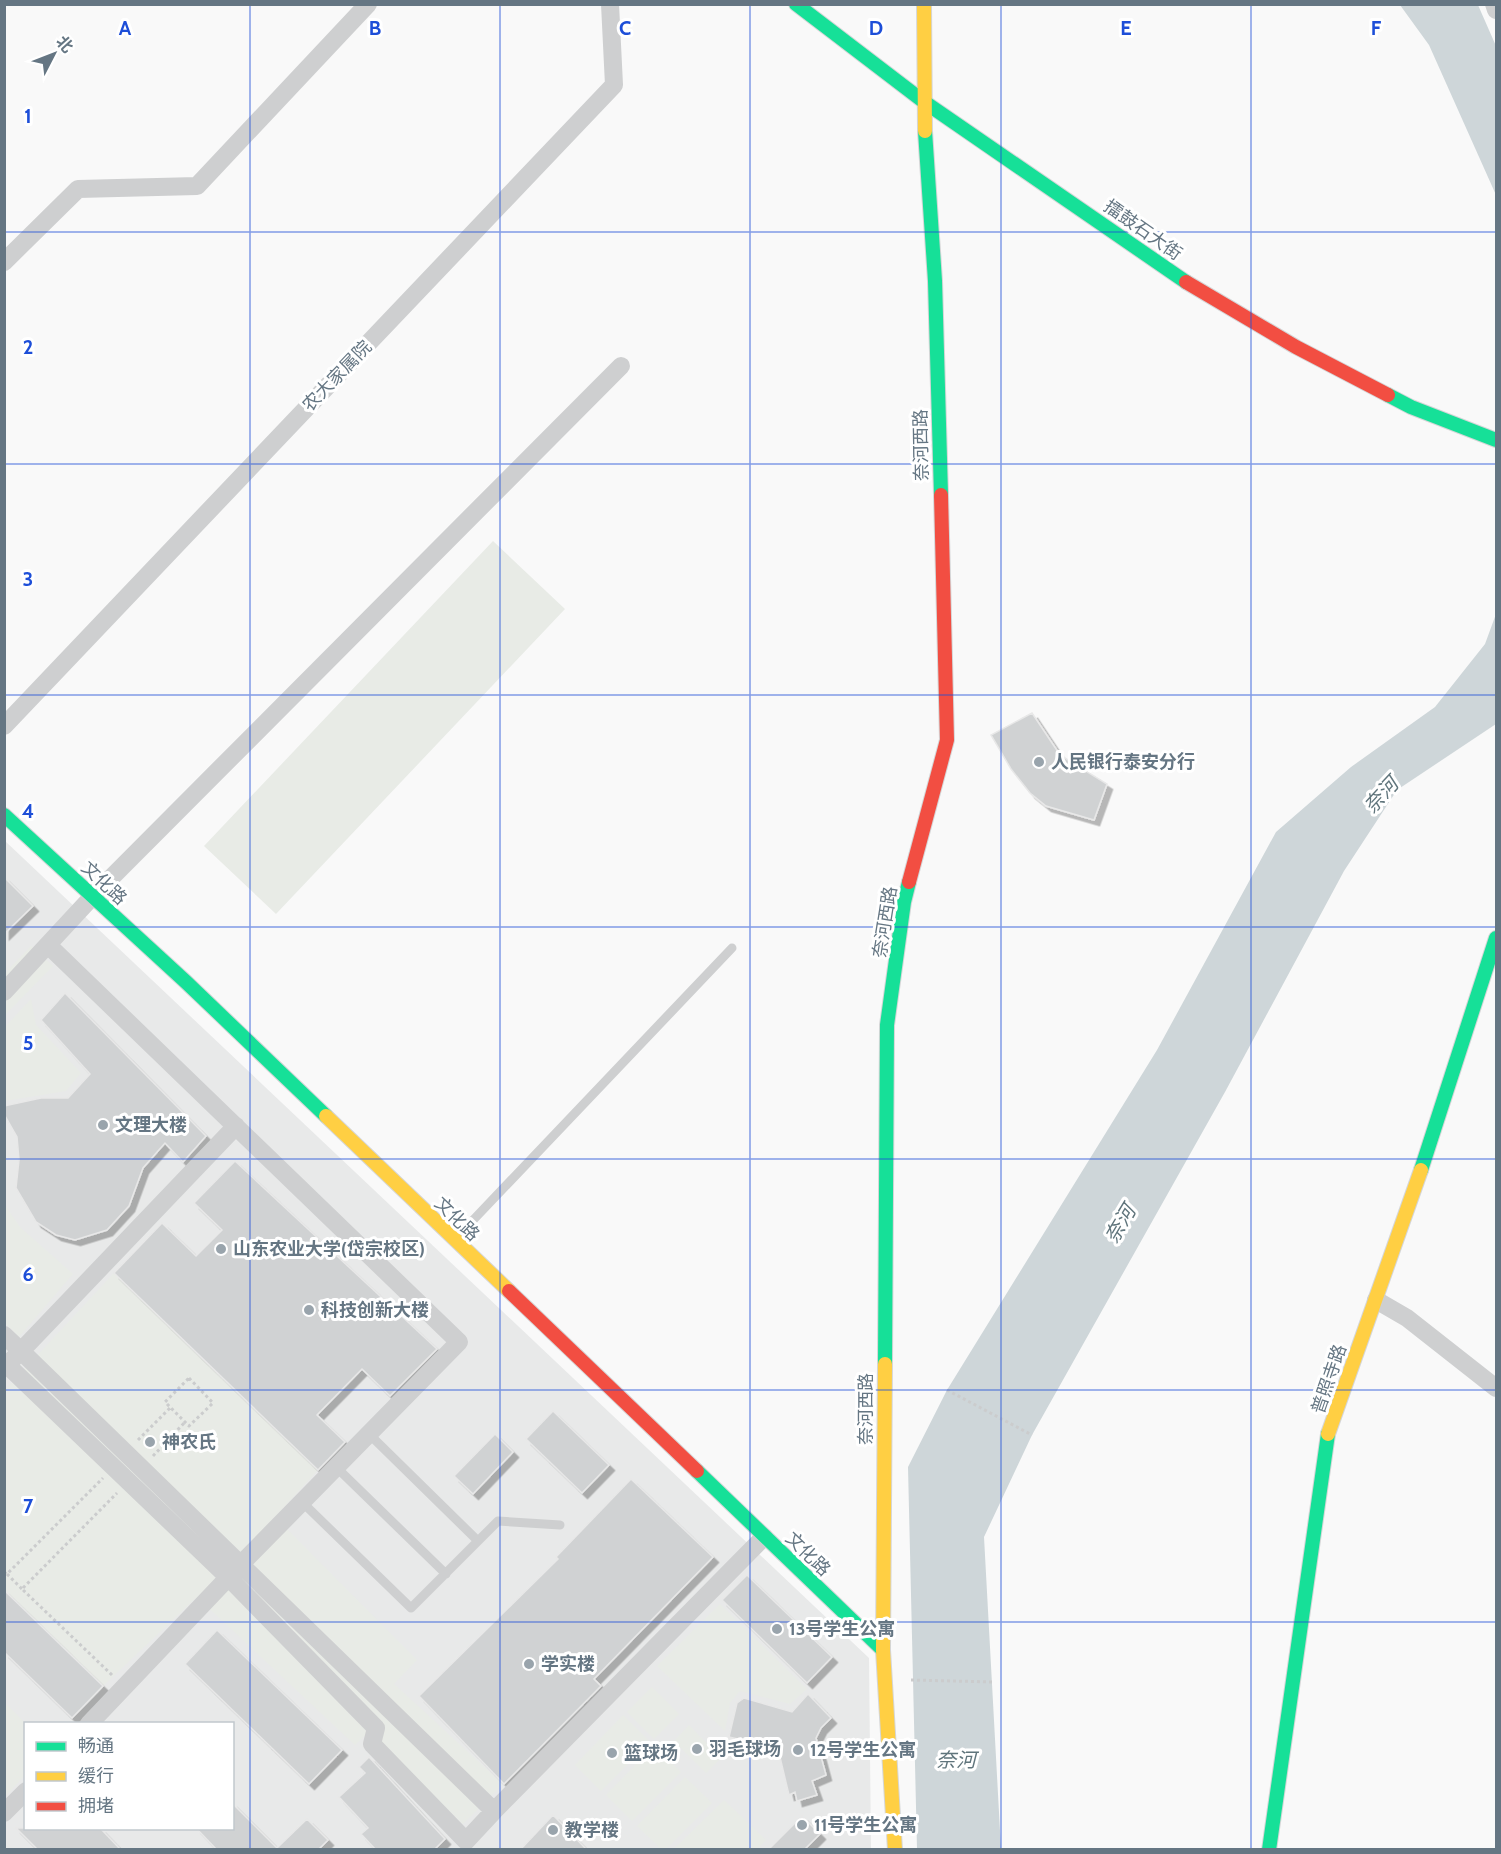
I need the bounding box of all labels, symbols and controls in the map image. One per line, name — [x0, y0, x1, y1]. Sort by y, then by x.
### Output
text: A — [119, 16, 132, 40]
text: B — [369, 16, 381, 40]
text: C — [619, 16, 631, 40]
text: D — [869, 16, 883, 40]
text: E — [1120, 16, 1132, 40]
text: F — [1371, 16, 1382, 40]
north arrow — [24, 24, 84, 84]
text: 北 — [52, 32, 77, 57]
text: 1 — [24, 104, 32, 128]
street label: 擂鼓石大街 — [1100, 195, 1186, 265]
text: 2 — [23, 335, 33, 359]
street label: 农大家属院 — [298, 336, 376, 416]
street label: 奈河西路 — [909, 409, 933, 481]
text: 3 — [23, 567, 33, 591]
place label: 人民银行泰安分行 — [1051, 751, 1195, 773]
marker: 人民银行泰安分行 — [1032, 755, 1046, 769]
water label: 奈河 — [1359, 769, 1406, 818]
text: 4 — [22, 799, 34, 823]
street label: 文化路 — [77, 857, 131, 909]
street label: 奈河西路 — [869, 885, 901, 959]
text: 5 — [23, 1031, 33, 1055]
place label: 文理大楼 — [115, 1114, 187, 1136]
marker: 文理大楼 — [96, 1118, 110, 1132]
street label: 文化路 — [430, 1192, 484, 1246]
water label: 奈河 — [1099, 1197, 1143, 1247]
place label: 山东农业大学(岱宗校区) — [233, 1238, 425, 1260]
marker: 山东农业大学(岱宗校区) — [214, 1242, 228, 1256]
text: 6 — [22, 1262, 34, 1286]
place label: 科技创新大楼 — [321, 1299, 429, 1321]
marker: 科技创新大楼 — [302, 1303, 316, 1317]
street label: 普照寺路 — [1307, 1341, 1351, 1417]
street label: 奈河西路 — [855, 1373, 877, 1445]
place label: 神农氏 — [162, 1431, 216, 1453]
marker: 神农氏 — [143, 1435, 157, 1449]
text: 7 — [23, 1494, 34, 1518]
street label: 文化路 — [781, 1527, 835, 1581]
place label: 13号学生公寓 — [789, 1618, 895, 1640]
marker: 13号学生公寓 — [770, 1622, 784, 1636]
place label: 学实楼 — [541, 1653, 595, 1675]
marker: 学实楼 — [522, 1657, 536, 1671]
legend — [24, 1722, 234, 1830]
text: 畅通 — [78, 1735, 114, 1757]
place label: 羽毛球场 — [709, 1738, 781, 1760]
place label: 12号学生公寓 — [810, 1739, 916, 1761]
place label: 篮球场 — [624, 1742, 678, 1764]
marker: 羽毛球场 — [690, 1742, 704, 1756]
marker: 12号学生公寓 — [791, 1743, 805, 1757]
marker: 篮球场 — [605, 1746, 619, 1760]
water label: 奈河 — [936, 1748, 980, 1772]
text: 缓行 — [78, 1765, 114, 1787]
text: 拥堵 — [78, 1795, 114, 1817]
place label: 11号学生公寓 — [814, 1814, 917, 1836]
marker: 11号学生公寓 — [795, 1818, 809, 1832]
place label: 教学楼 — [565, 1819, 619, 1841]
marker: 教学楼 — [546, 1823, 560, 1837]

